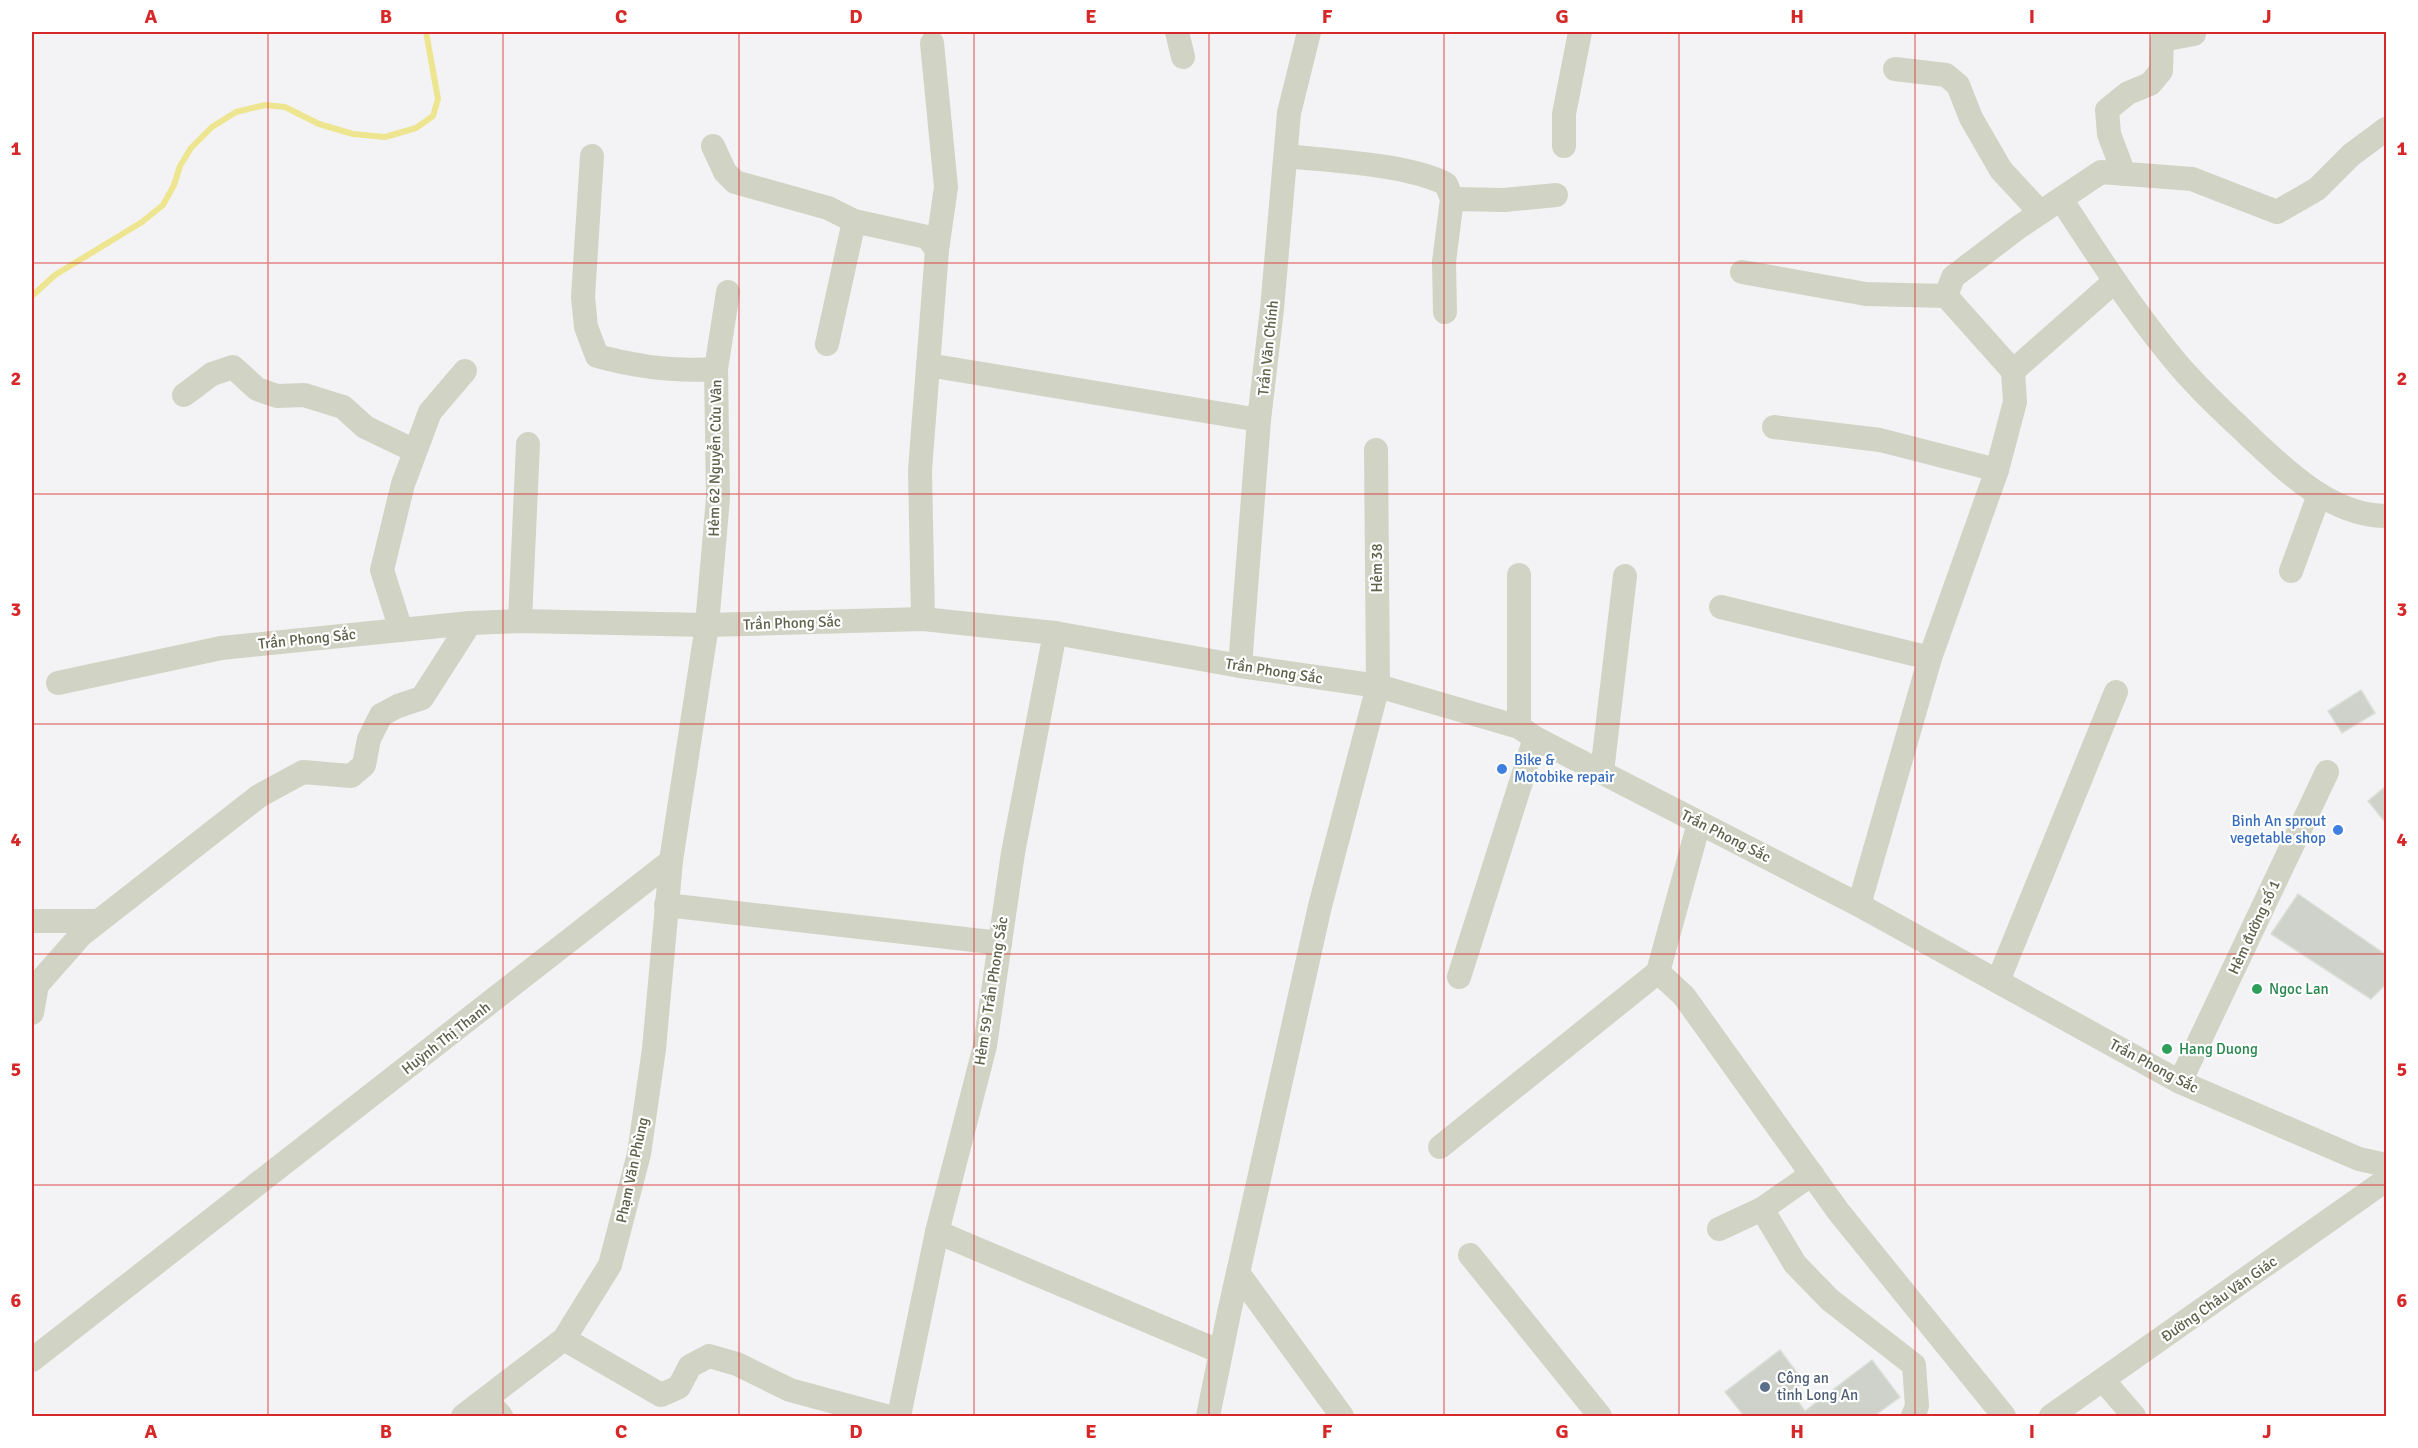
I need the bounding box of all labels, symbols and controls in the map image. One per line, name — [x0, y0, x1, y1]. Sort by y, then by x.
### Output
text: A — [145, 4, 158, 29]
text: B — [380, 4, 392, 29]
text: C — [615, 4, 627, 29]
text: D — [849, 4, 863, 29]
text: E — [1085, 4, 1097, 29]
text: F — [1322, 4, 1333, 29]
text: G — [1555, 4, 1569, 29]
text: H — [1790, 4, 1804, 29]
text: I — [2029, 4, 2035, 29]
text: J — [2262, 4, 2272, 29]
text: 1 — [11, 136, 22, 161]
text: 1 — [2397, 136, 2408, 161]
street label: Trần Văn Chính — [1254, 299, 1282, 397]
text: 2 — [11, 366, 21, 391]
text: 2 — [2397, 366, 2407, 391]
street label: Hẻm 62 Nguyễn Cửu Vân — [704, 379, 725, 537]
street label: Hẻm 38 — [1368, 543, 1386, 593]
text: 3 — [11, 597, 21, 622]
text: 3 — [2397, 597, 2407, 622]
street label: Trần Phong Sắc — [743, 611, 841, 634]
street label: Trần Phong Sắc — [257, 624, 357, 653]
street label: Trần Phong Sắc — [1224, 653, 1324, 688]
place label: Bike & Motobike repair — [1514, 751, 1615, 786]
marker: Bike & Motobike repair — [1495, 762, 1509, 776]
street label: Trần Phong Sắc — [1678, 805, 1774, 866]
place label: Binh An sprout vegetable shop — [2230, 812, 2326, 847]
marker: Binh An sprout vegetable shop — [2331, 823, 2345, 837]
text: 4 — [11, 827, 22, 852]
text: 4 — [2397, 827, 2408, 852]
street label: Hẻm đường số 1 — [2224, 877, 2284, 977]
street label: Hẻm 59 Trần Phong Sắc — [969, 915, 1012, 1067]
place label: Ngoc Lan — [2269, 980, 2329, 998]
marker: Ngoc Lan — [2250, 982, 2264, 996]
street label: Huỳnh Thị Thanh — [398, 998, 494, 1078]
street label: Trần Phong Sắc — [2107, 1034, 2202, 1097]
place label: Hang Duong — [2179, 1040, 2258, 1058]
marker: Hang Duong — [2160, 1042, 2174, 1056]
text: 5 — [11, 1057, 21, 1082]
text: 5 — [2397, 1057, 2407, 1082]
street label: Phạm Văn Phùng — [612, 1115, 652, 1225]
street label: Đường Châu Văn Giác — [2158, 1252, 2280, 1346]
text: 6 — [11, 1288, 22, 1313]
text: 6 — [2397, 1288, 2408, 1313]
place label: Công an tỉnh Long An — [1777, 1369, 1858, 1404]
marker: Công an tỉnh Long An — [1758, 1380, 1772, 1394]
text: A — [145, 1419, 158, 1444]
text: B — [380, 1419, 392, 1444]
text: C — [615, 1419, 627, 1444]
text: D — [849, 1419, 863, 1444]
text: E — [1085, 1419, 1097, 1444]
text: F — [1322, 1419, 1333, 1444]
text: G — [1555, 1419, 1569, 1444]
text: H — [1790, 1419, 1804, 1444]
text: I — [2029, 1419, 2035, 1444]
text: J — [2262, 1419, 2272, 1444]

